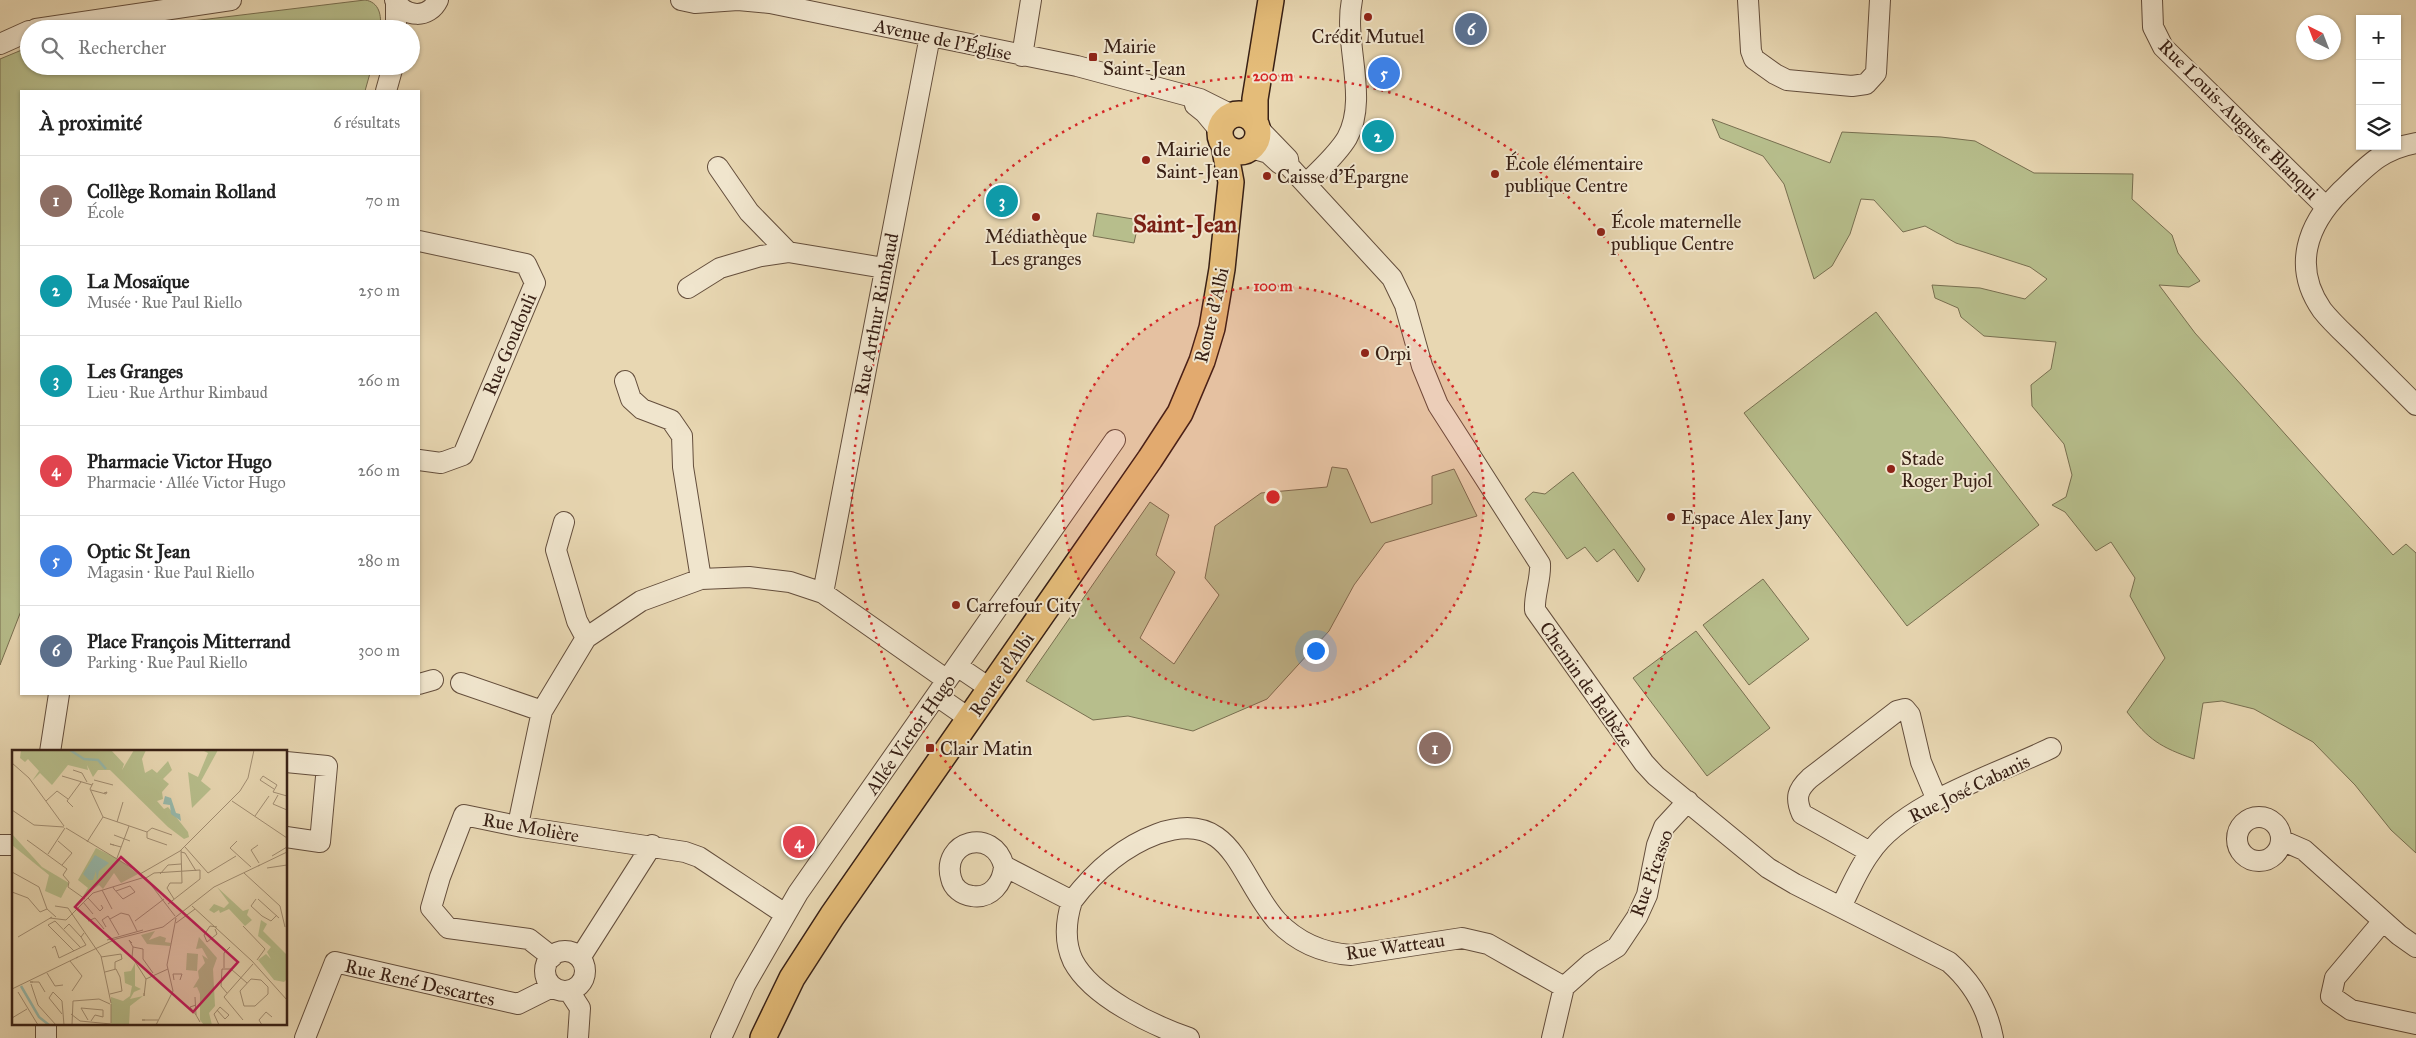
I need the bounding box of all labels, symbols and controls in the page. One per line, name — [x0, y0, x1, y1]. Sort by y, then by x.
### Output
pin: 6 — [1455, 10, 1487, 48]
marker: Crédit Mutuel — [1362, 11, 1374, 23]
street label: Avenue de l'Église — [871, 12, 1014, 66]
north arrow — [2296, 15, 2341, 60]
map controls — [2356, 15, 2401, 150]
button: + — [2356, 15, 2401, 60]
search box — [20, 20, 420, 75]
place label: Crédit Mutuel — [1312, 25, 1425, 48]
icon: search — [38, 34, 66, 62]
street label: Rue Louis-Auguste Blanqui — [2153, 34, 2324, 205]
place label: Mairie Saint-Jean — [1103, 35, 1185, 81]
text: Rechercher — [78, 36, 166, 59]
marker: Mairie Saint-Jean — [1087, 51, 1099, 63]
pin: 5 — [1368, 54, 1400, 92]
button: − — [2356, 60, 2401, 105]
text: 200 m — [1253, 67, 1294, 85]
button: layers — [2356, 105, 2401, 150]
text: À proximité — [40, 110, 142, 136]
text: 6 résultats — [333, 113, 400, 132]
pin: 2 — [1362, 117, 1394, 155]
place label: Mairie de Saint-Jean — [1156, 138, 1238, 184]
place label: École élémentaire publique Centre — [1504, 151, 1643, 198]
marker: Mairie de Saint-Jean — [1140, 154, 1152, 166]
place label: Caisse d'Épargne — [1277, 164, 1409, 189]
marker: École élémentaire publique Centre — [1489, 168, 1501, 180]
marker: Caisse d'Épargne — [1261, 170, 1273, 182]
text: Collège Romain Rolland — [87, 180, 276, 203]
pin: 3 — [986, 182, 1018, 220]
text: 1 — [53, 191, 59, 210]
text: 70 m — [365, 191, 400, 210]
text: École — [87, 203, 124, 222]
district label: Saint-Jean — [1133, 209, 1237, 239]
place label: École maternelle publique Centre — [1610, 209, 1742, 256]
marker: Médiathèque Les granges — [1030, 211, 1042, 223]
place label: Médiathèque Les granges — [985, 225, 1087, 271]
marker: École maternelle publique Centre — [1595, 226, 1607, 238]
street label: Rue Arthur Rimbaud — [849, 230, 904, 397]
street label: Route d'Albi — [1189, 265, 1234, 365]
text: La Mosaïque — [87, 270, 189, 293]
text: 100 m — [1253, 277, 1293, 295]
text: 2 — [52, 281, 60, 300]
text: 250 m — [359, 281, 400, 300]
street label: Rue Goudouli — [478, 290, 541, 399]
text: Musée · Rue Paul Riello — [87, 293, 242, 312]
place label: Orpi — [1375, 342, 1411, 365]
marker: Orpi — [1359, 347, 1371, 359]
text: Les Granges — [87, 360, 183, 383]
text: 3 — [53, 371, 59, 390]
text: 260 m — [358, 371, 400, 390]
text: Lieu · Rue Arthur Rimbaud — [87, 383, 268, 402]
place label: Stade Roger Pujol — [1901, 447, 1993, 493]
text: Pharmacie Victor Hugo — [87, 450, 272, 473]
text: 4 — [52, 461, 60, 480]
text: 260 m — [358, 461, 400, 480]
marker: Stade Roger Pujol — [1885, 463, 1897, 475]
text: Pharmacie · Allée Victor Hugo — [87, 473, 286, 492]
centre of rings — [1264, 488, 1282, 506]
place label: Espace Alex Jany — [1681, 506, 1813, 530]
marker: Espace Alex Jany — [1665, 511, 1677, 523]
text: Optic St Jean — [87, 540, 190, 563]
text: 5 — [52, 551, 60, 570]
text: 280 m — [357, 551, 400, 570]
text: Magasin · Rue Paul Riello — [87, 563, 254, 582]
place label: Carrefour City — [966, 594, 1081, 617]
marker: Carrefour City — [950, 599, 962, 611]
street label: Chemin de Belbèze — [1535, 617, 1638, 752]
street label: Route d'Albi — [964, 628, 1039, 721]
text: Place François Mitterrand — [87, 630, 291, 653]
your location — [1303, 638, 1329, 664]
text: 6 — [52, 641, 60, 660]
text: 300 m — [358, 641, 400, 660]
text: Parking · Rue Paul Riello — [87, 653, 248, 672]
street label: Allée Victor Hugo — [860, 669, 961, 800]
pin: 1 — [1419, 729, 1451, 767]
place label: Clair Matin — [940, 737, 1032, 760]
marker: Clair Matin — [924, 742, 936, 754]
street label: Rue José Cabanis — [1905, 749, 2034, 829]
inset map — [12, 750, 288, 1026]
street label: Rue Molière — [481, 808, 581, 847]
pin: 4 — [783, 823, 815, 861]
street label: Rue Picasso — [1625, 826, 1678, 920]
street label: Rue Watteau — [1344, 928, 1446, 965]
street label: Rue René Descartes — [343, 954, 497, 1011]

